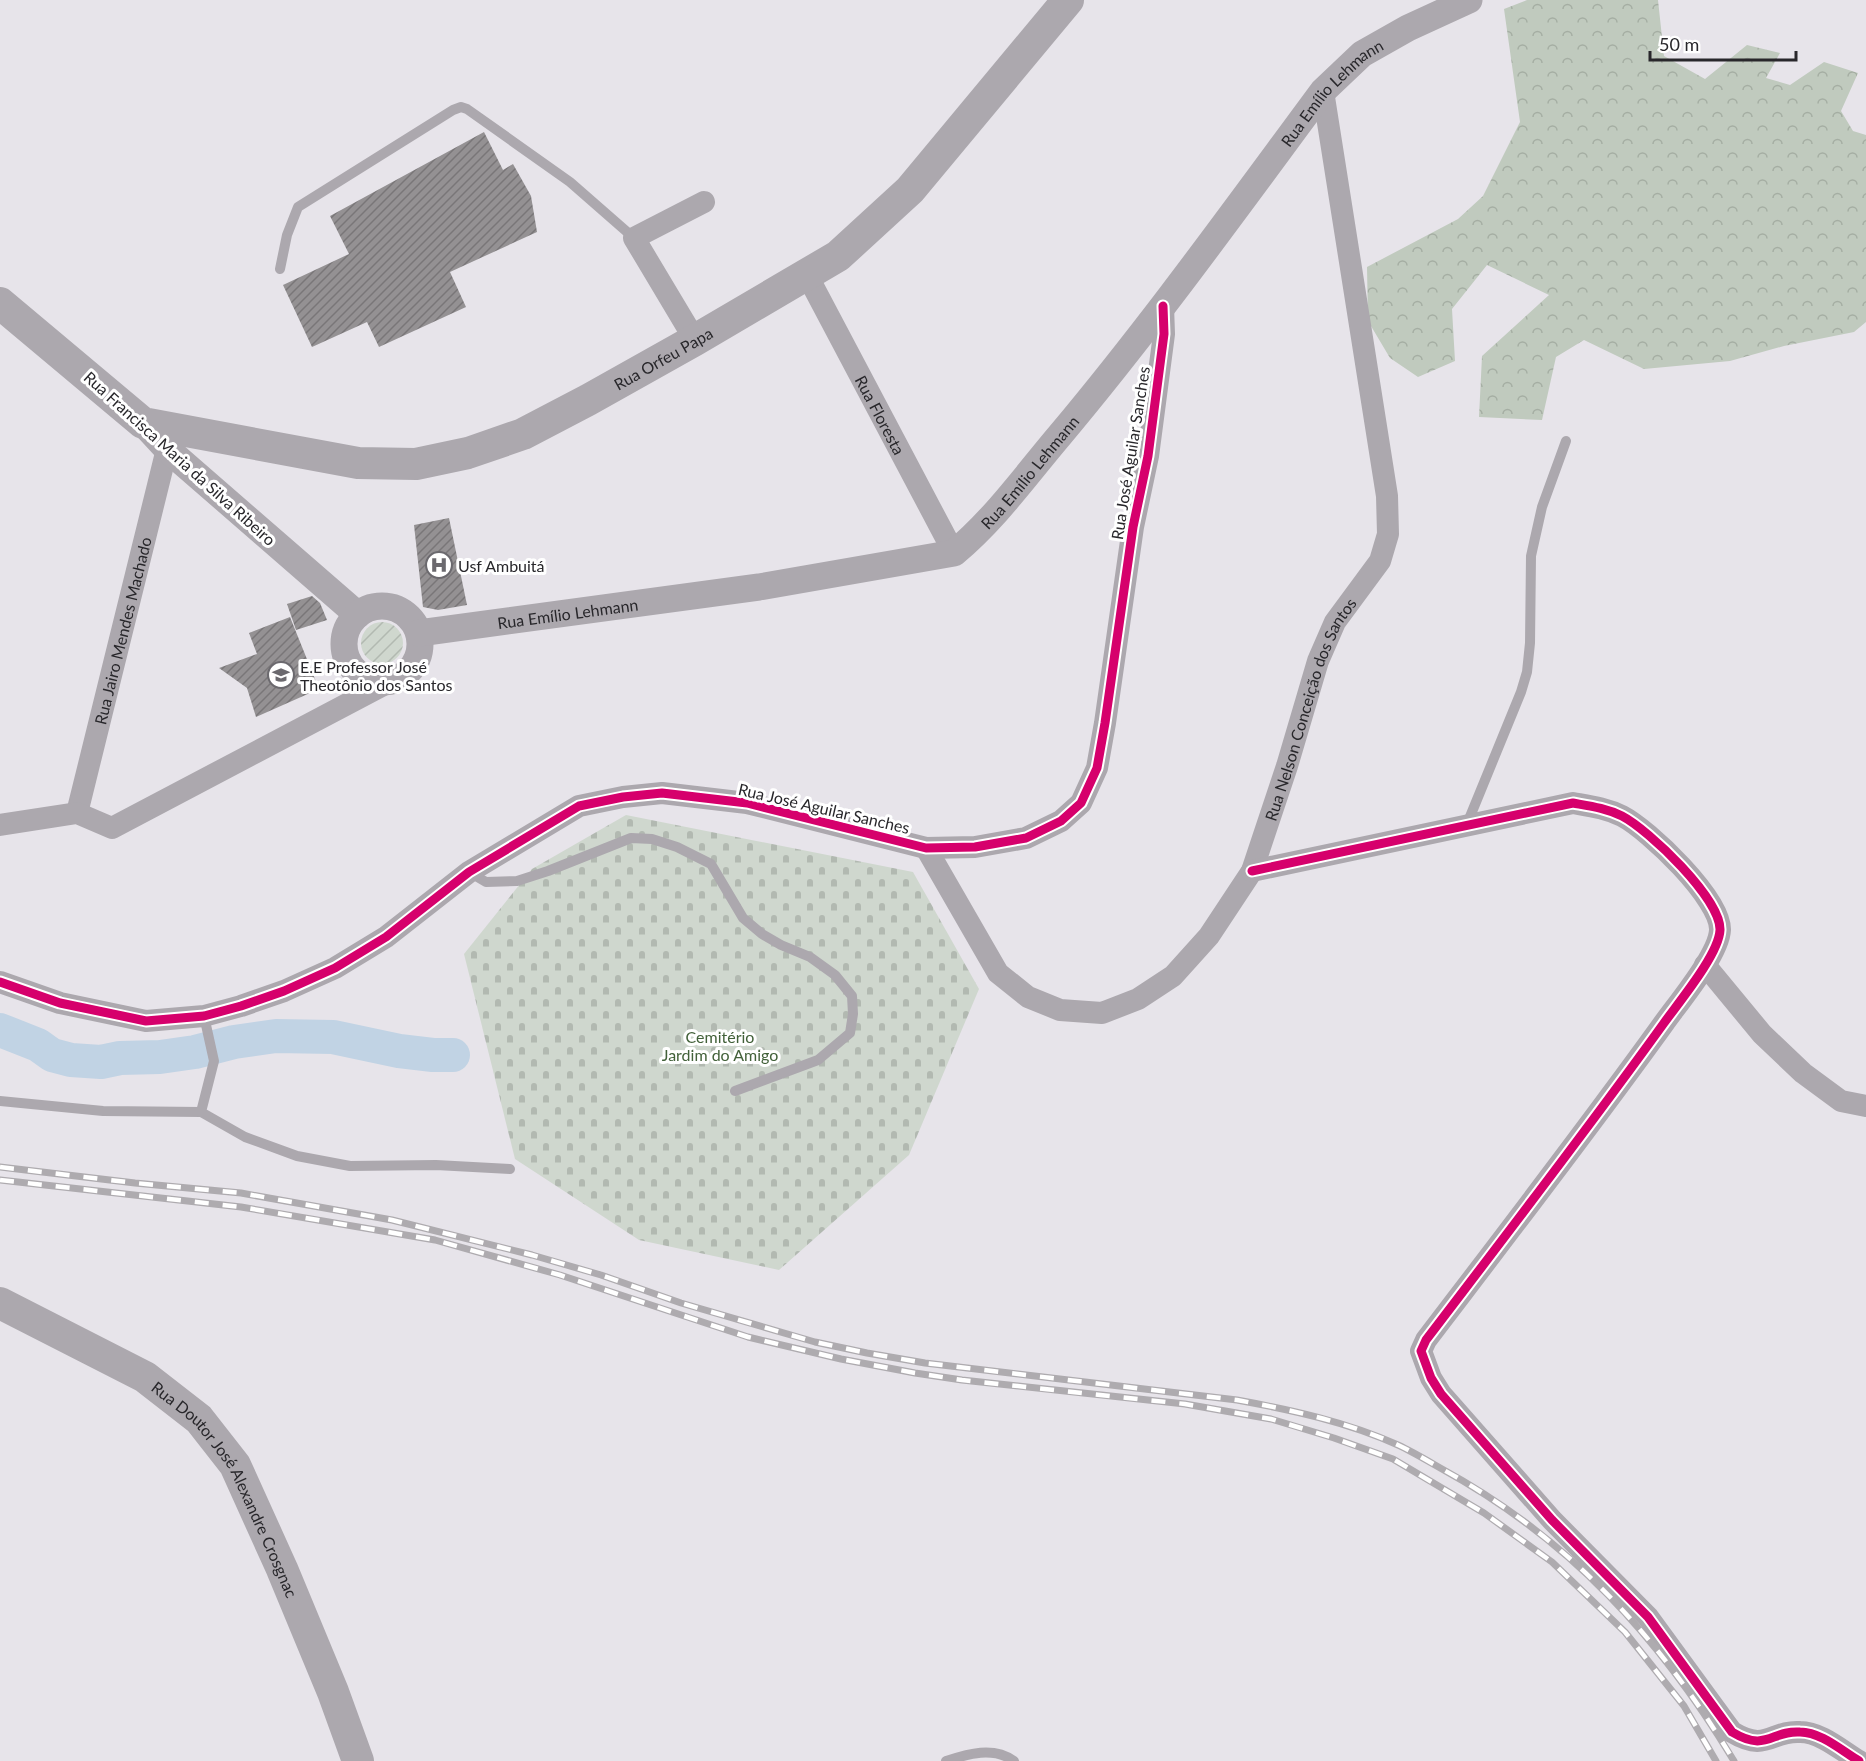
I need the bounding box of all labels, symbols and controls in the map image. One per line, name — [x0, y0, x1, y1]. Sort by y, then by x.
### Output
scale bar — [1650, 24, 1796, 62]
text: 50 m — [1659, 33, 1699, 55]
street label: Rua Emílio Lehmann — [1276, 35, 1386, 150]
street label: Rua Orfeu Papa — [610, 323, 716, 393]
street label: Rua José Aguilar Sanches — [1107, 365, 1153, 541]
street label: Rua Francisca Maria da Silva Ribeiro — [80, 367, 280, 549]
street label: Rua Floresta — [852, 372, 910, 458]
street label: Rua Emílio Lehmann — [976, 411, 1082, 532]
street label: Rua Jairo Mendes Machado — [90, 535, 154, 726]
hospital icon: Usf Ambuitá — [424, 550, 454, 580]
place label: Usf Ambuitá — [458, 556, 545, 575]
street label: Rua Nelson Conceição dos Santos — [1260, 593, 1360, 823]
street label: Rua Emílio Lehmann — [496, 594, 639, 632]
place label: E.E Professor José Theotônio dos Santos — [300, 657, 452, 694]
school or university icon: E.E Professor José Theotônio dos Santos — [266, 660, 296, 690]
street label: Rua José Aguilar Sanches — [736, 779, 912, 837]
park label: Cemitério Jardim do Amigo — [662, 1027, 778, 1064]
street label: Rua Doutor José Alexandre Crosgnac — [148, 1377, 302, 1600]

